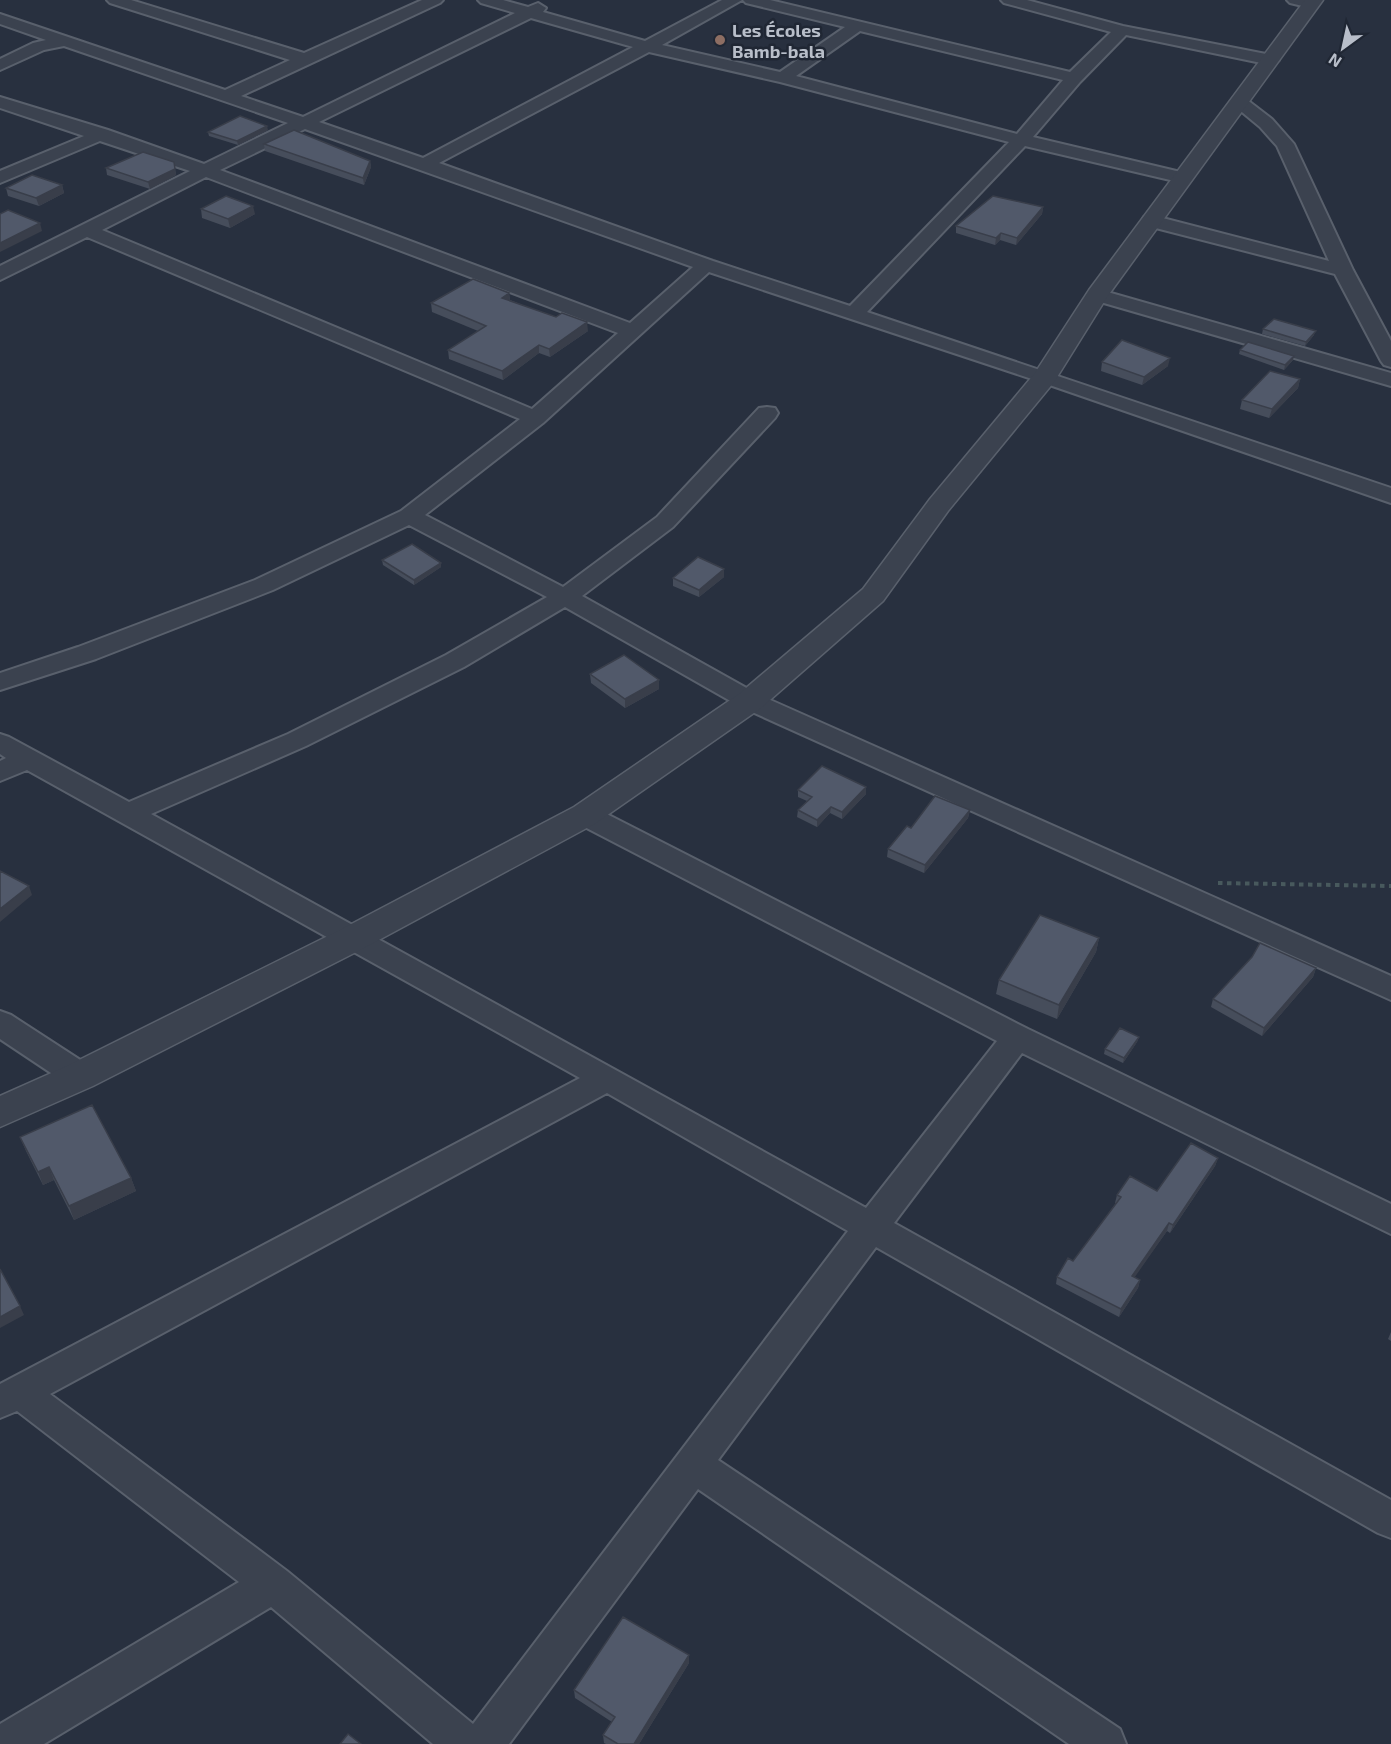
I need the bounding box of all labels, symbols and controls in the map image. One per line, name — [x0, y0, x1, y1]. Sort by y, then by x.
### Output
north arrow — [1313, 18, 1373, 78]
place label: Les Écoles Bamb-bala — [732, 19, 825, 62]
marker: Les Écoles Bamb-bala — [713, 33, 727, 47]
text: N — [1325, 50, 1345, 72]

